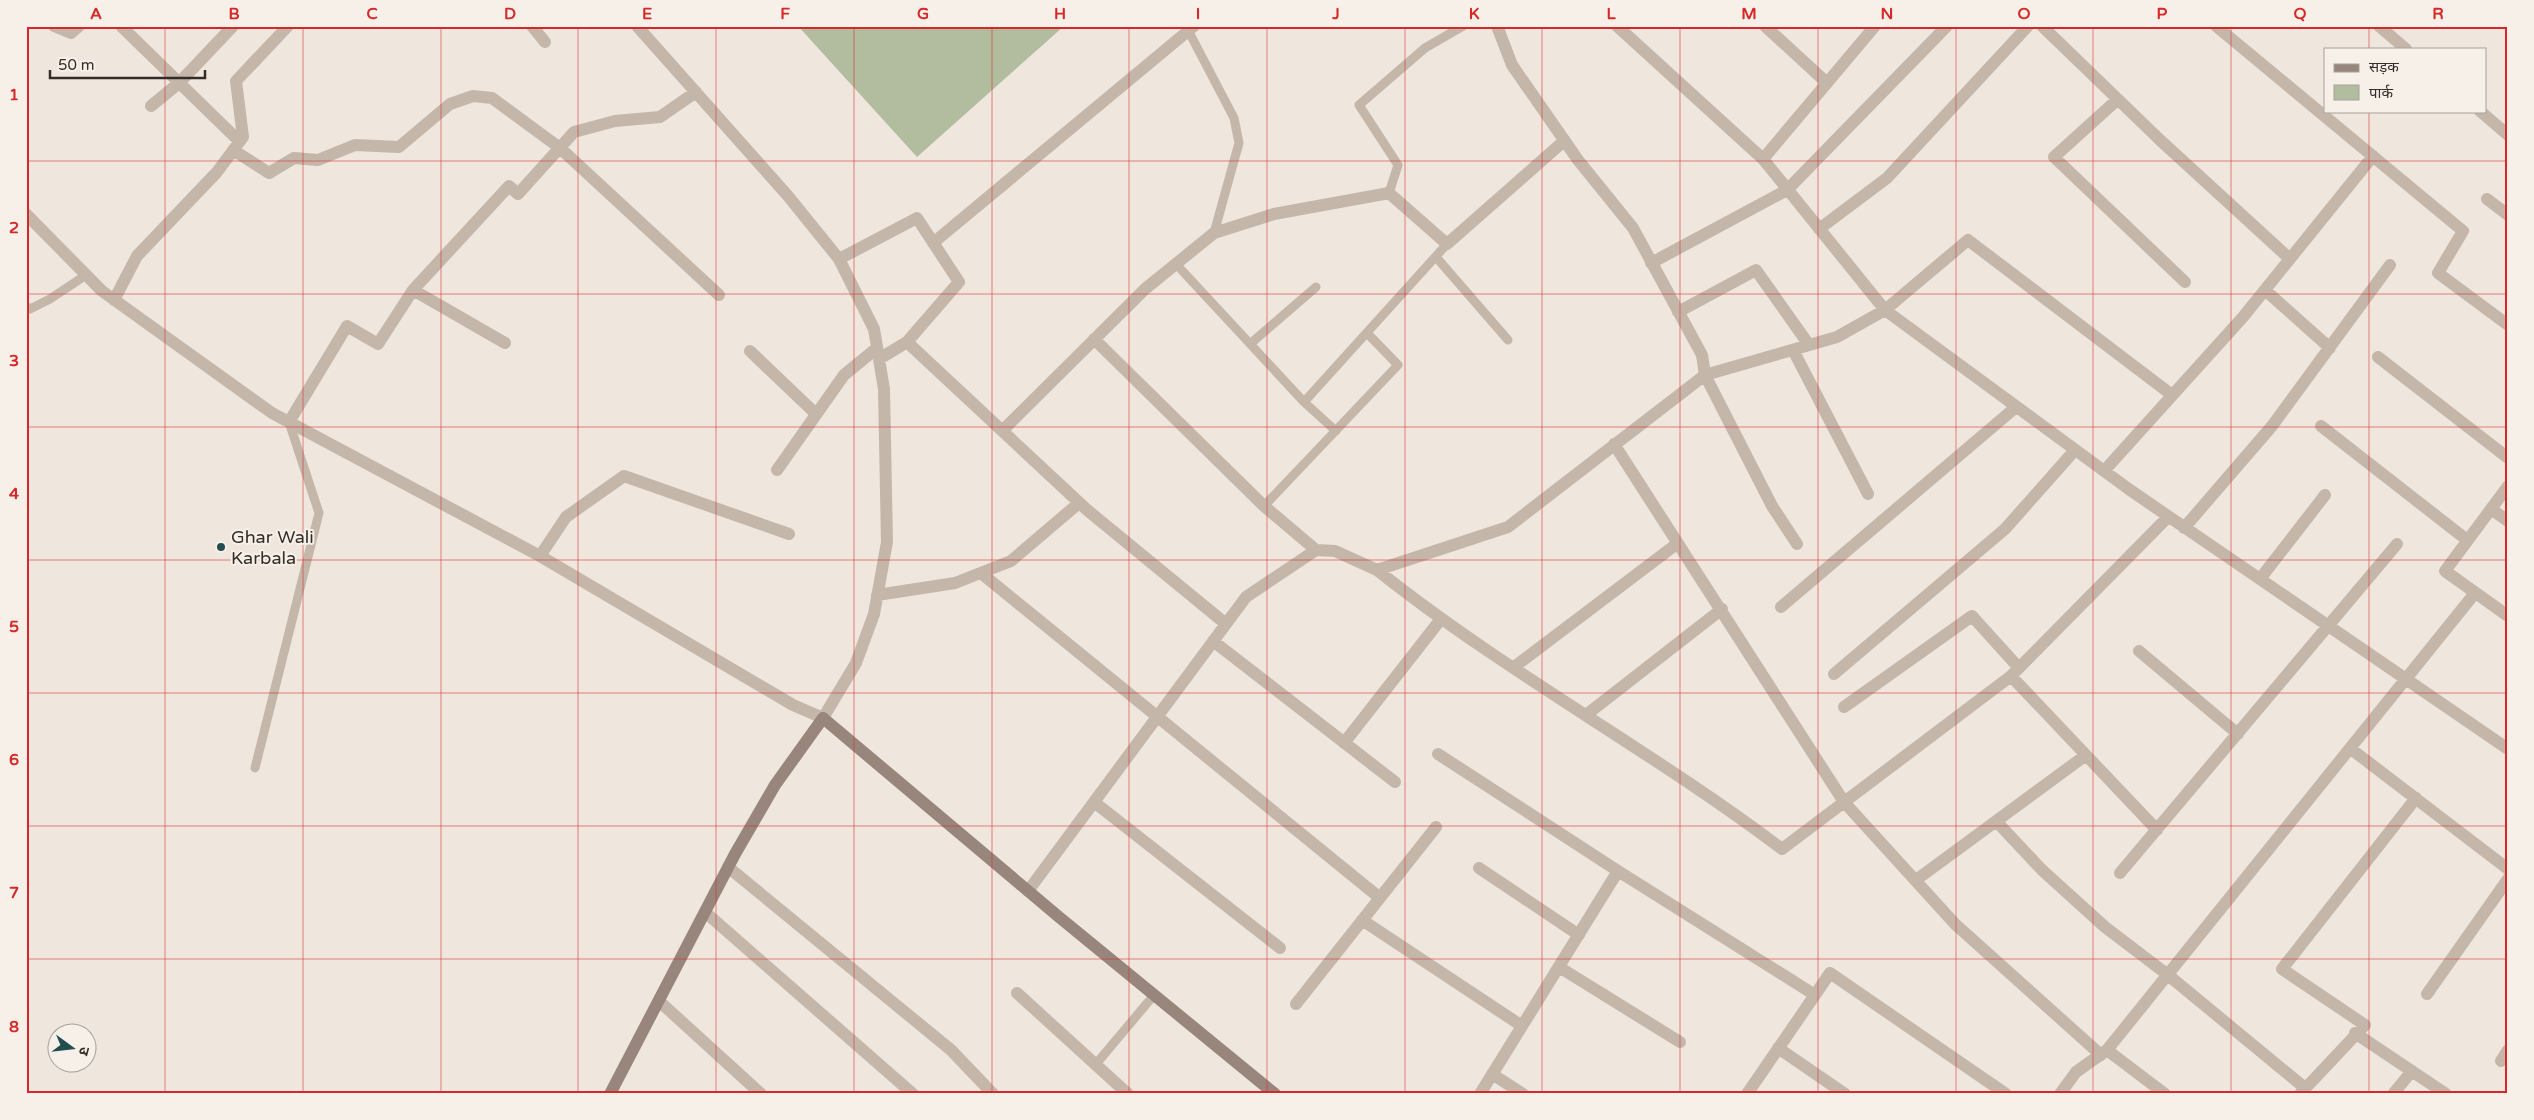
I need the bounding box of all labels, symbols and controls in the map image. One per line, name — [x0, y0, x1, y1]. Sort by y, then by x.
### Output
text: A — [90, 4, 102, 24]
text: B — [228, 4, 240, 24]
text: C — [366, 4, 378, 24]
text: D — [504, 4, 516, 24]
text: E — [642, 4, 652, 24]
text: F — [780, 4, 790, 24]
text: G — [917, 4, 929, 24]
text: H — [1054, 4, 1066, 24]
text: I — [1196, 4, 1200, 24]
text: J — [1331, 4, 1340, 24]
text: K — [1469, 4, 1480, 24]
text: L — [1606, 4, 1616, 24]
text: M — [1741, 4, 1757, 24]
text: N — [1881, 4, 1893, 24]
text: O — [2018, 4, 2031, 24]
text: P — [2157, 4, 2168, 24]
text: Q — [2294, 4, 2307, 24]
text: R — [2432, 4, 2444, 24]
scale bar — [50, 48, 205, 80]
legend — [2324, 48, 2486, 112]
text: 50 m — [58, 56, 95, 74]
text: सड़क — [2369, 58, 2399, 76]
text: पार्क — [2369, 84, 2393, 102]
text: 1 — [9, 85, 19, 105]
text: 2 — [9, 218, 19, 238]
text: 3 — [9, 351, 19, 371]
text: 4 — [9, 484, 19, 504]
place label: Ghar Wali Karbala — [231, 526, 314, 569]
marker: Ghar Wali Karbala — [215, 541, 227, 553]
text: 5 — [9, 617, 19, 637]
text: 6 — [9, 750, 19, 770]
text: 7 — [9, 883, 19, 903]
text: 8 — [9, 1017, 19, 1037]
north arrow — [48, 1022, 98, 1072]
text: उ — [75, 1045, 93, 1058]

